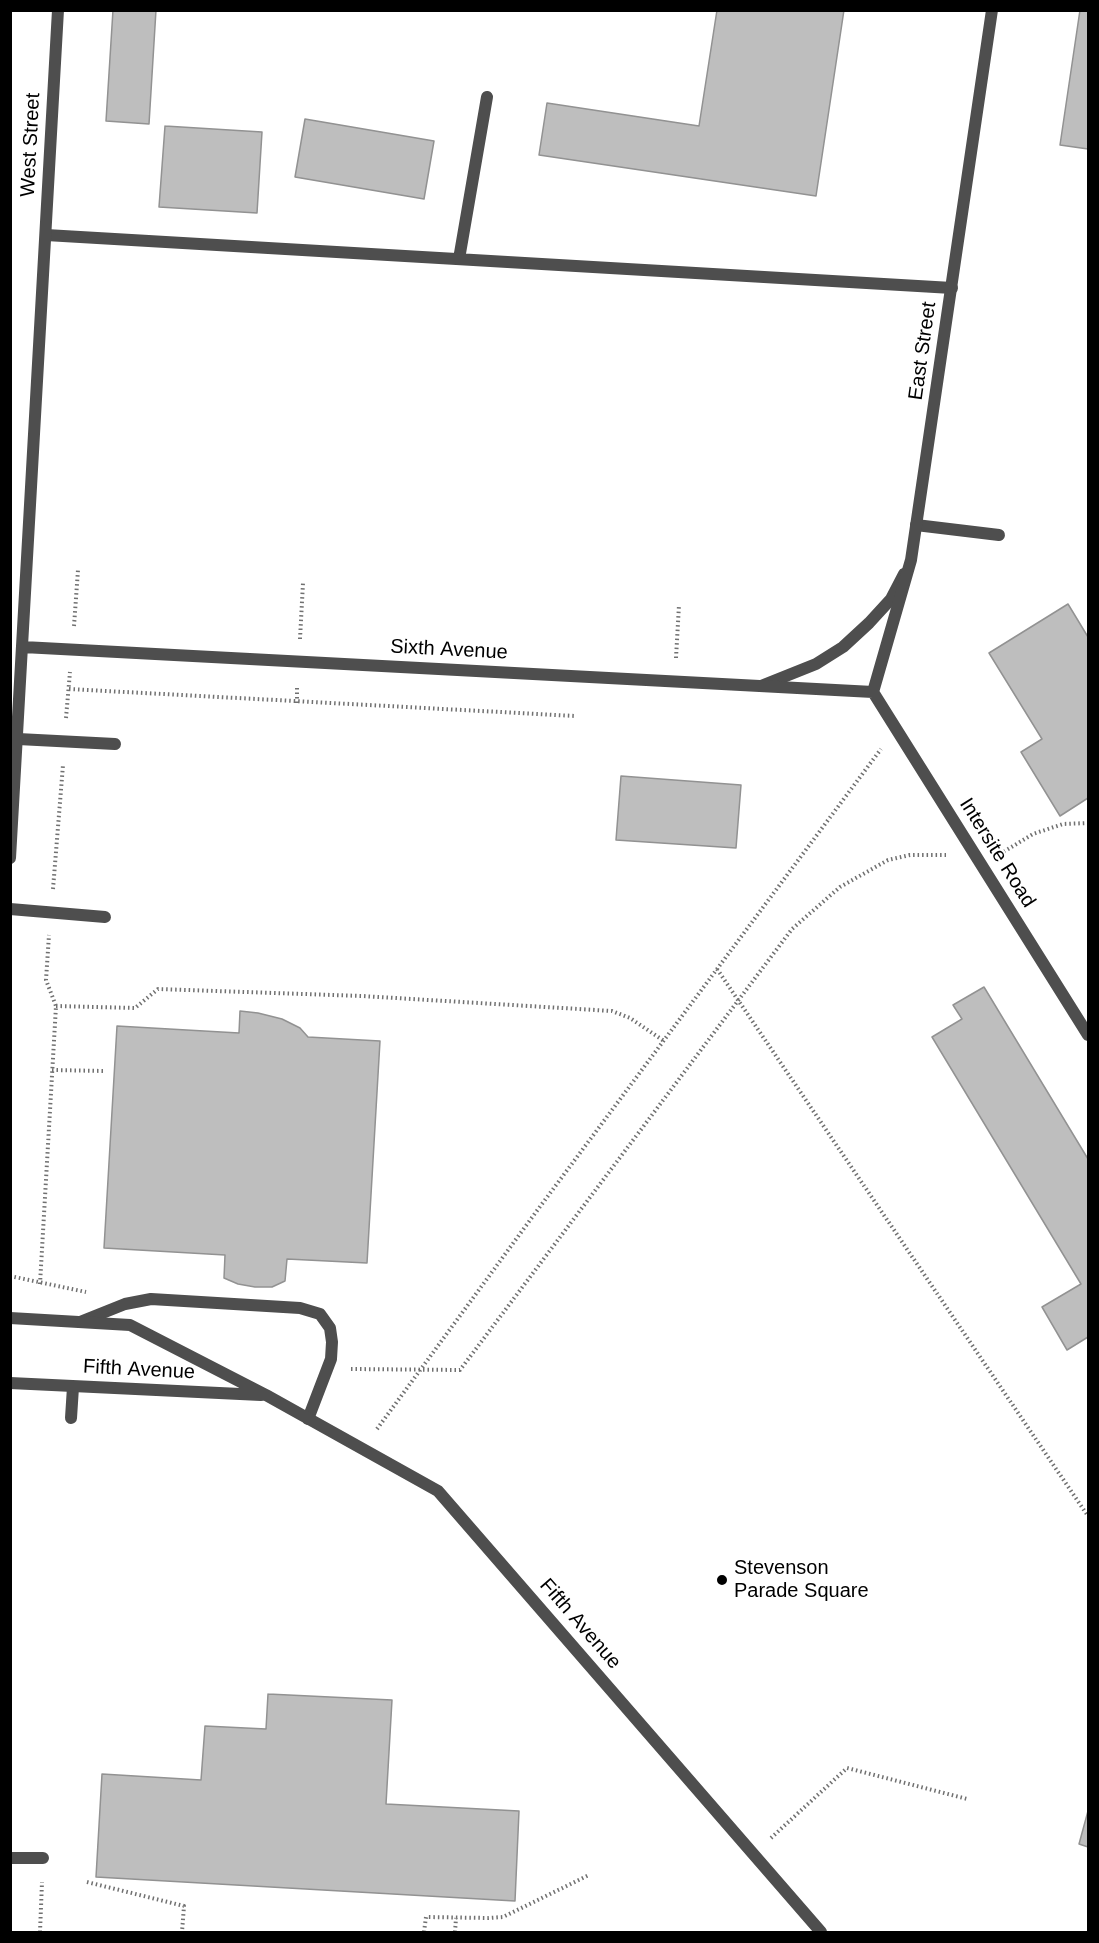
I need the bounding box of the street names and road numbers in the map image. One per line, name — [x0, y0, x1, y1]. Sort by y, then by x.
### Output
street label: West Street — [16, 92, 46, 198]
street label: East Street — [904, 300, 942, 402]
street label: Sixth Avenue — [390, 635, 508, 665]
street label: Intersite Road — [954, 794, 1040, 912]
street label: Fifth Avenue — [82, 1355, 196, 1385]
street label: Fifth Avenue — [534, 1574, 626, 1674]

